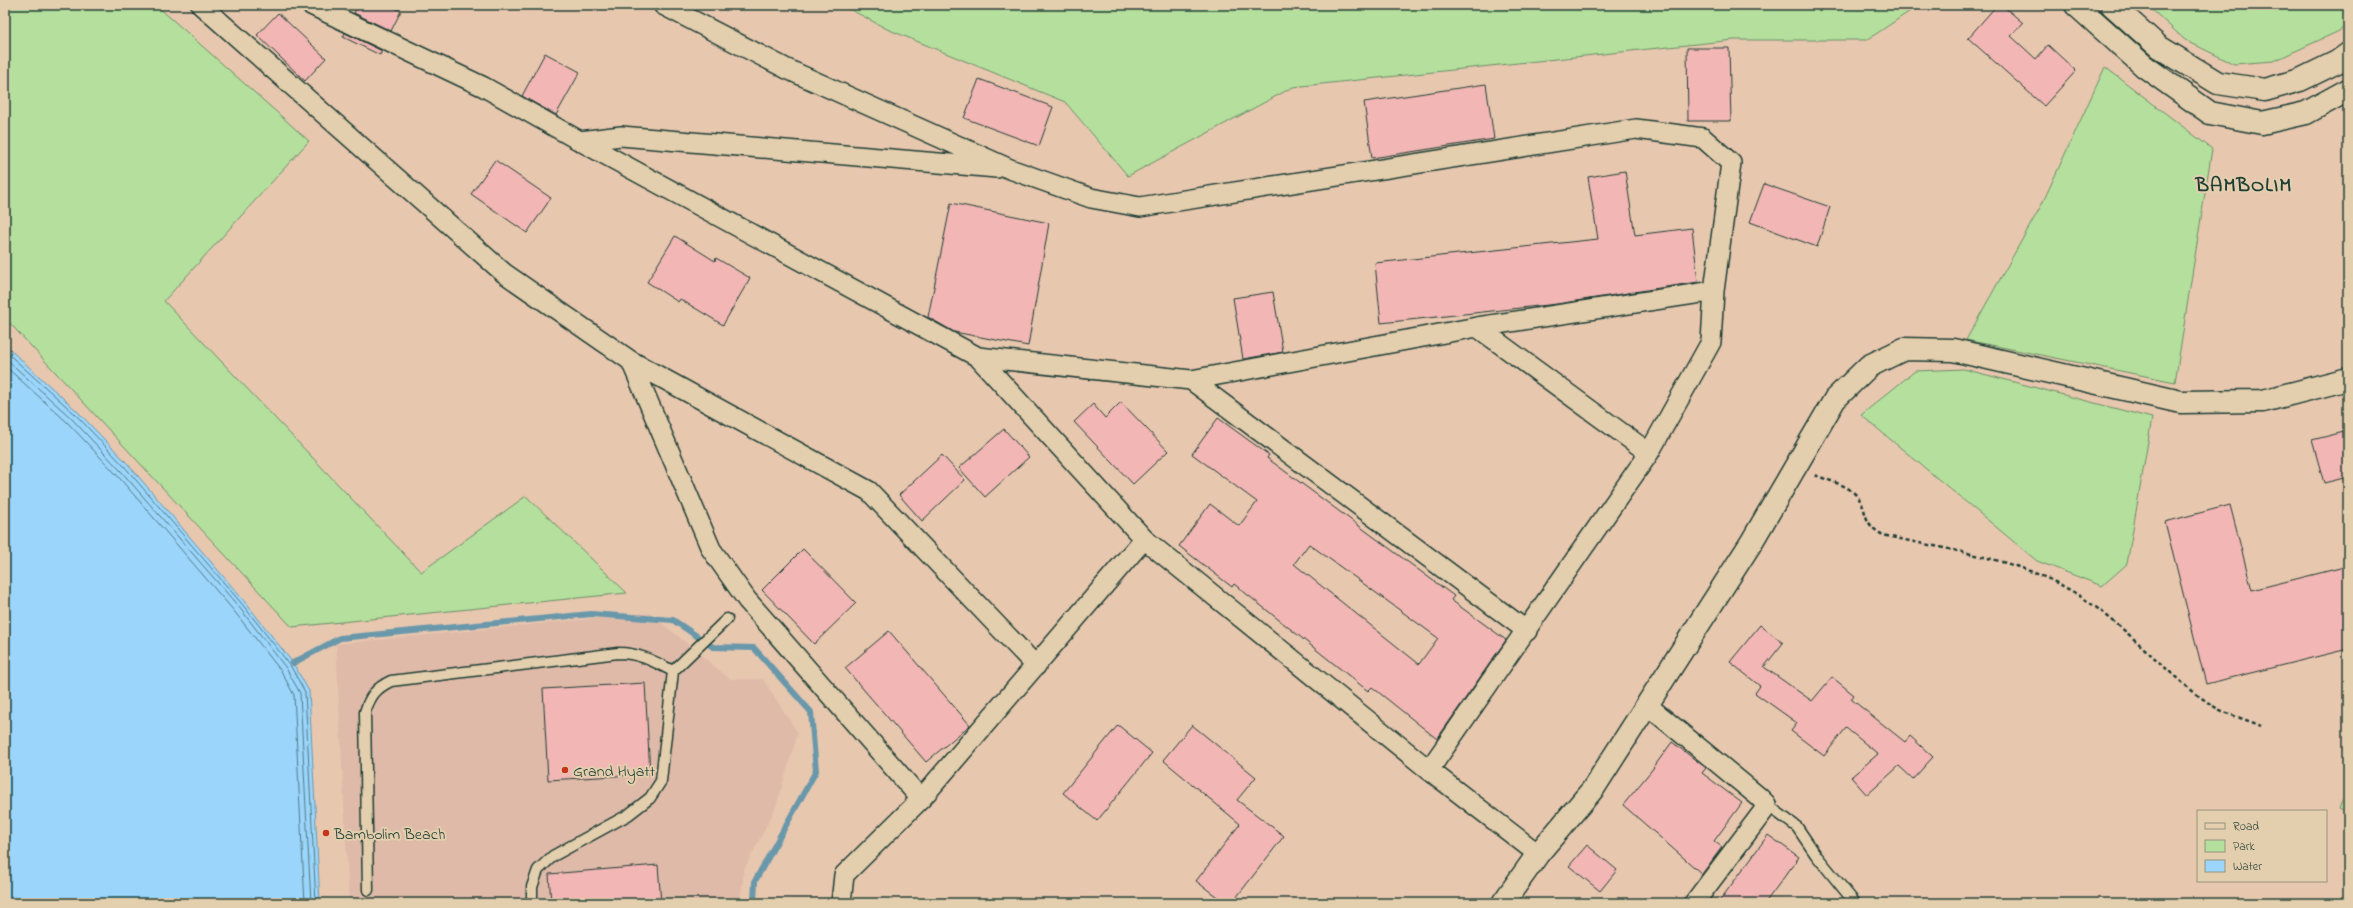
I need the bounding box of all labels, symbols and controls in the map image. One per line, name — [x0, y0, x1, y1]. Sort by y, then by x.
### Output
district label: BAMBOLIM — [2195, 172, 2292, 201]
place label: Grand Hyatt — [573, 760, 656, 784]
marker: Grand Hyatt — [560, 765, 570, 775]
legend — [2197, 810, 2327, 882]
text: Road — [2233, 818, 2259, 836]
place label: Bambolim Beach — [333, 823, 445, 847]
marker: Bambolim Beach — [321, 828, 331, 838]
text: Park — [2233, 838, 2255, 856]
text: Water — [2233, 858, 2262, 876]

